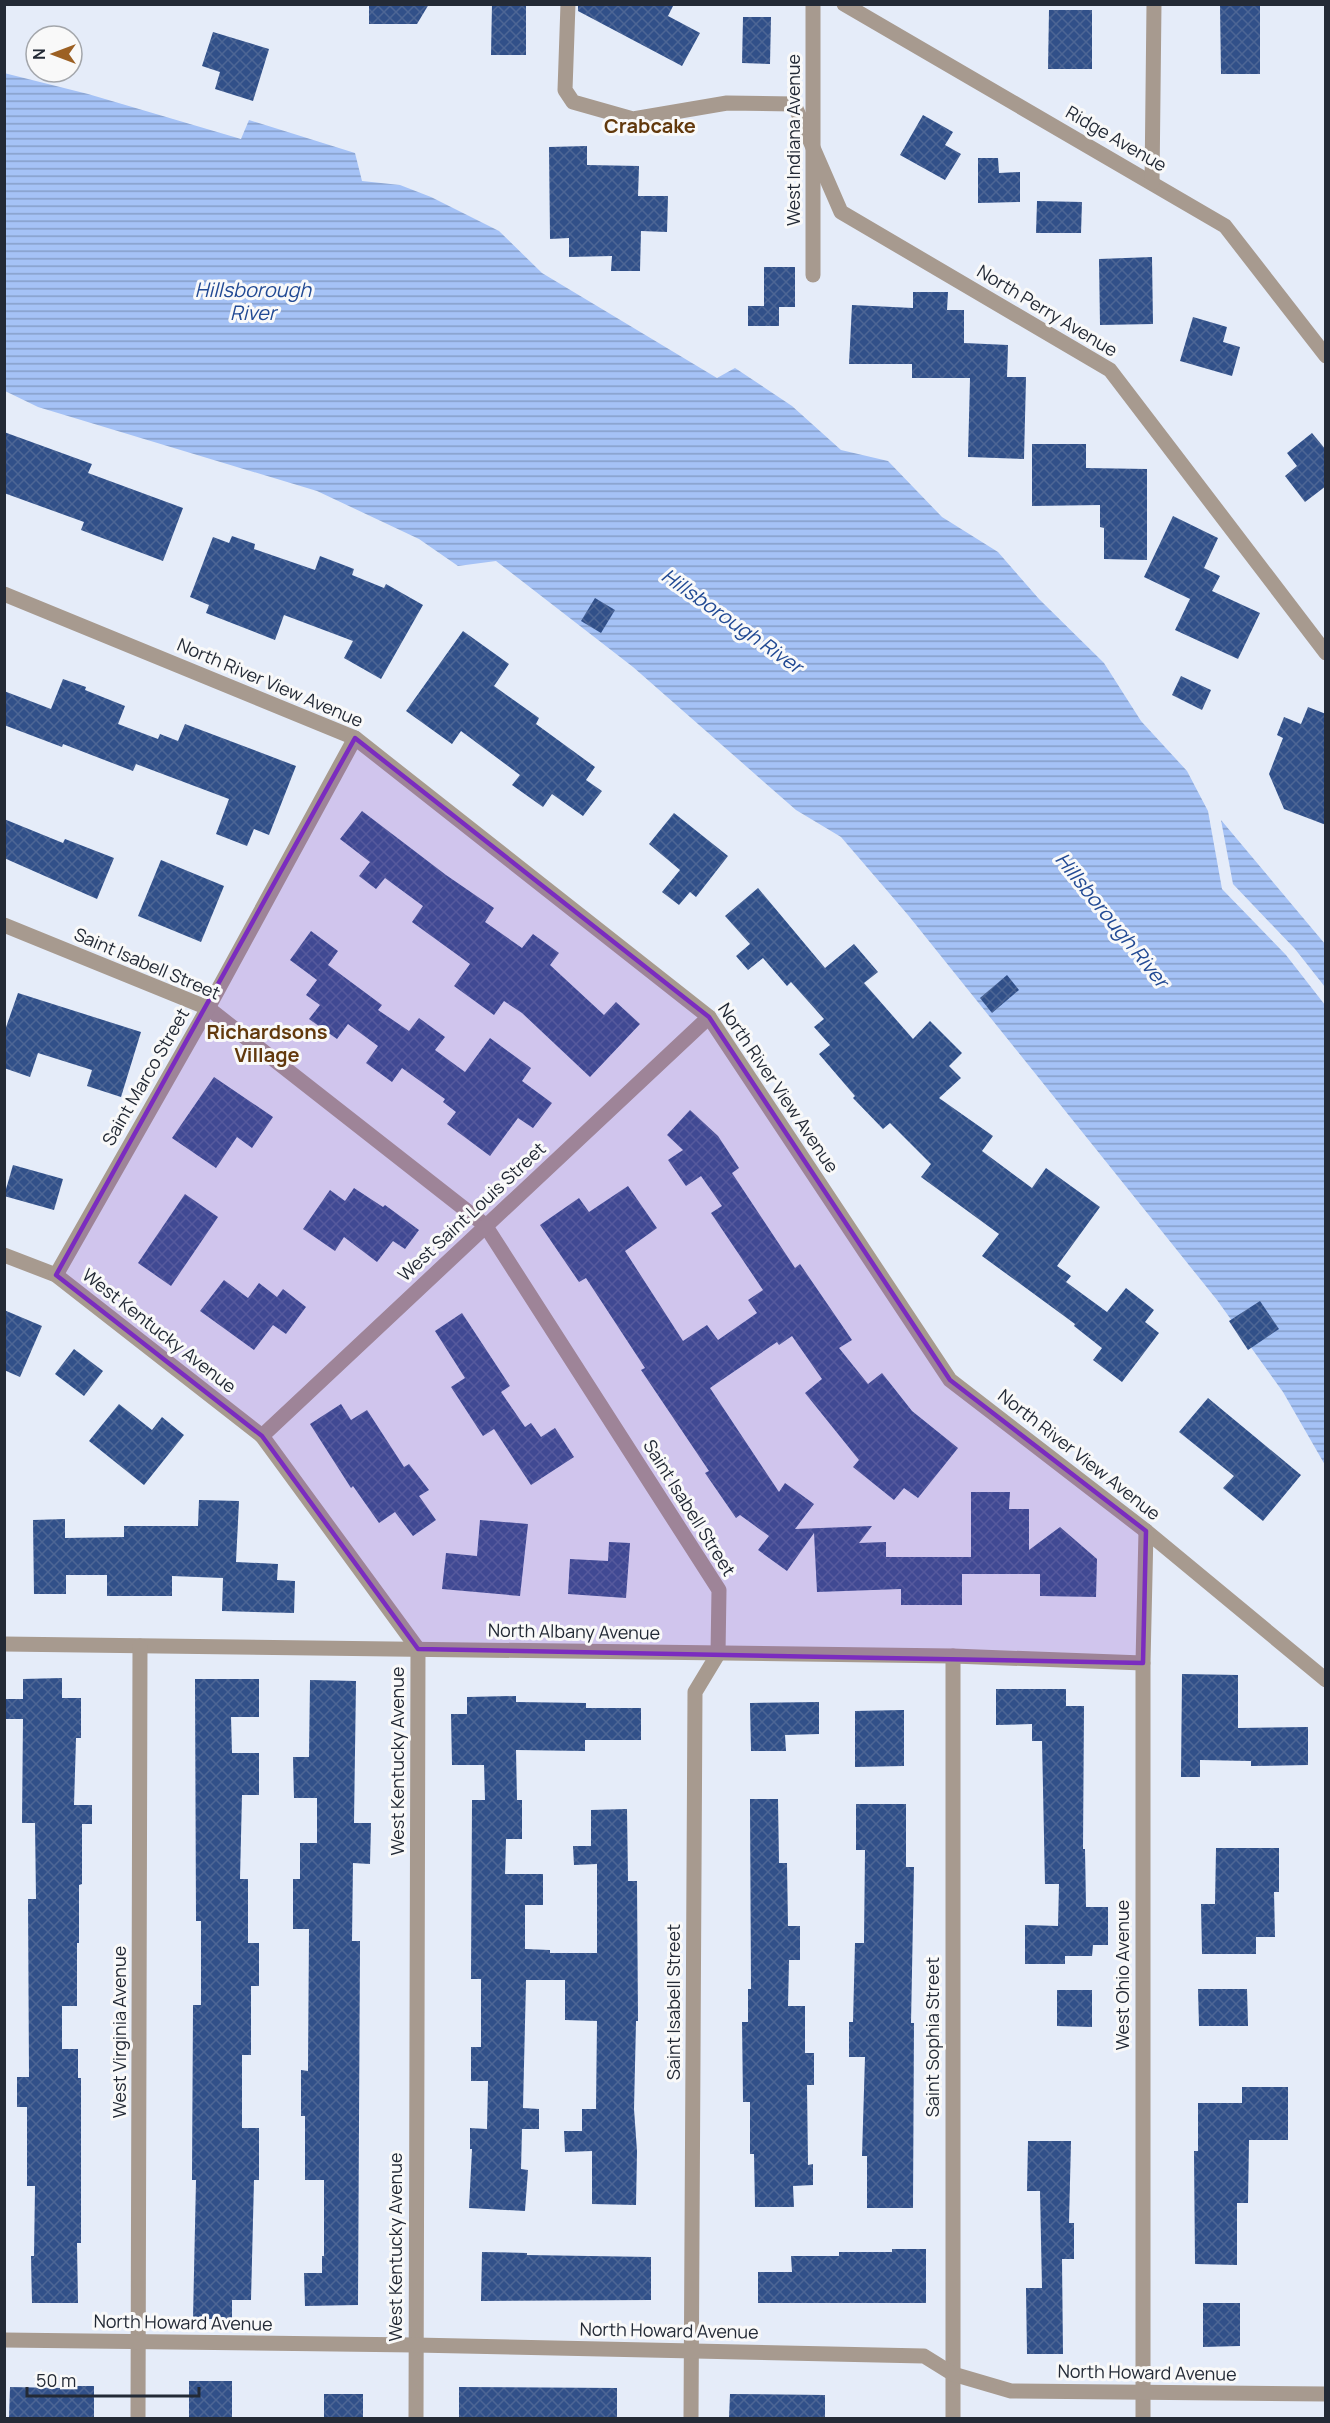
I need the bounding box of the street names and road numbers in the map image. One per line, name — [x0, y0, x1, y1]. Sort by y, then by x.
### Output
street label: West Indiana Avenue — [781, 54, 805, 226]
street label: Ridge Avenue — [1062, 100, 1171, 177]
street label: North Perry Avenue — [973, 259, 1122, 362]
street label: North River View Avenue — [174, 632, 367, 732]
street label: Saint Isabell Street — [71, 921, 224, 1005]
street label: North River View Avenue — [713, 998, 845, 1177]
street label: Saint Marco Street — [96, 1003, 194, 1150]
street label: West Saint Louis Street — [392, 1136, 550, 1286]
street label: West Kentucky Avenue — [78, 1263, 241, 1398]
street label: North River View Avenue — [994, 1383, 1166, 1525]
street label: Saint Isabell Street — [638, 1435, 741, 1580]
street label: North Albany Avenue — [488, 1617, 660, 1645]
street label: West Kentucky Avenue — [385, 1667, 409, 1855]
street label: West Ohio Avenue — [1110, 1900, 1134, 2050]
street label: Saint Isabell Street — [661, 1924, 685, 2080]
street label: West Virginia Avenue — [107, 1946, 131, 2118]
street label: Saint Sophia Street — [920, 1957, 944, 2117]
street label: West Kentucky Avenue — [383, 2153, 407, 2341]
street label: North Howard Avenue — [93, 2308, 273, 2336]
street label: North Howard Avenue — [579, 2316, 759, 2344]
street label: North Howard Avenue — [1057, 2358, 1237, 2386]

